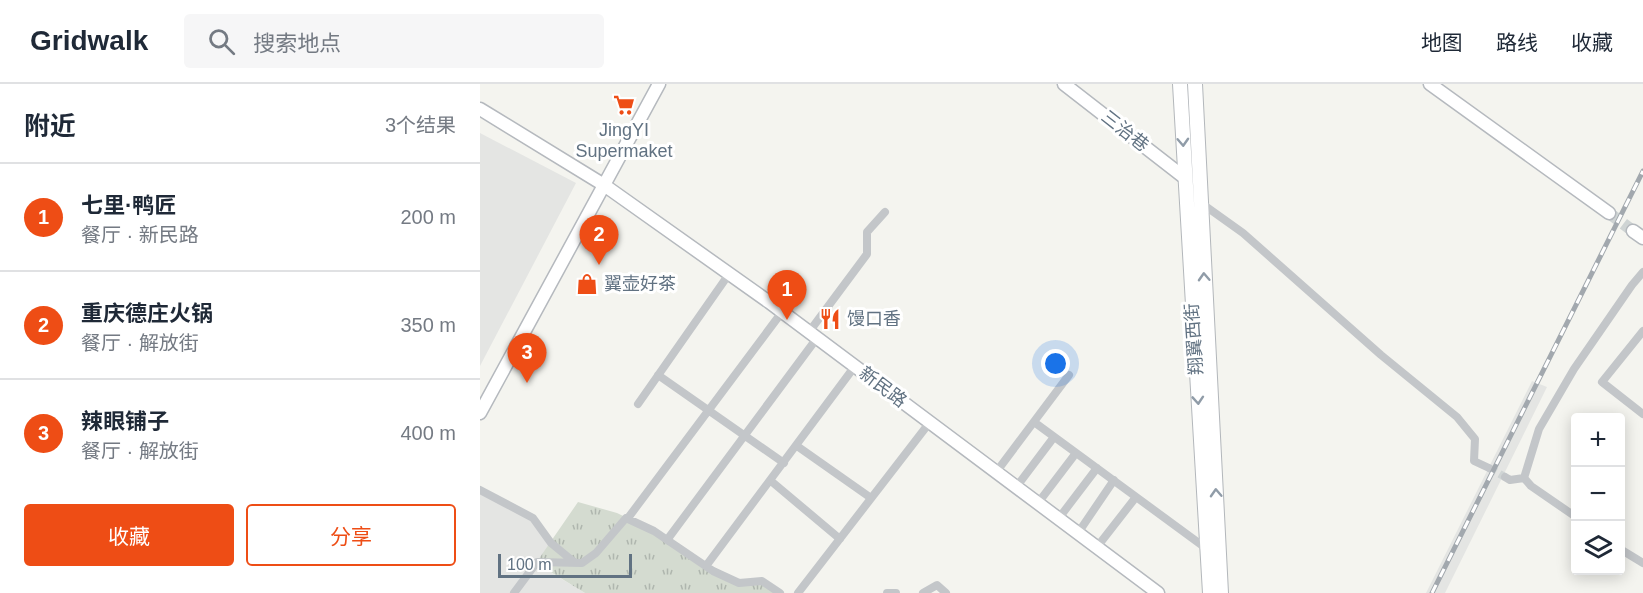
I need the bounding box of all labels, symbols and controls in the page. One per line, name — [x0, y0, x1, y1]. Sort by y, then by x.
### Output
search box — [184, 14, 604, 68]
text: Gridwalk — [30, 25, 148, 56]
icon: search — [205, 25, 238, 58]
text: 搜索地点 — [253, 31, 341, 56]
text: 地图 — [1421, 31, 1463, 54]
text: 路线 — [1496, 31, 1538, 54]
text: 收藏 — [1571, 31, 1613, 54]
supermarket icon: JingYI Supermaket — [612, 93, 636, 117]
street label: 三治巷 — [1098, 106, 1152, 156]
text: 附近 — [24, 111, 76, 141]
text: 3个结果 — [385, 114, 456, 136]
place label: JingYI Supermaket — [575, 120, 673, 161]
one-way arrow — [1177, 138, 1190, 147]
text: 七里·鸭匠 — [81, 193, 176, 218]
text: 1 — [38, 206, 49, 228]
text: 200 m — [400, 206, 456, 228]
pin: 2 — [580, 216, 618, 265]
text: 餐厅 · 新民路 — [81, 224, 199, 246]
pin: 1 — [768, 270, 806, 320]
shop icon: 翼壶好茶 — [575, 272, 599, 296]
one-way arrow — [1198, 272, 1211, 281]
place label: 翼壶好茶 — [604, 274, 676, 294]
text: 重庆德庄火锅 — [81, 301, 213, 326]
street label: 翔翼西街 — [1182, 302, 1206, 376]
restaurant icon: 馒口香 — [818, 307, 842, 331]
place label: 馒口香 — [847, 309, 901, 329]
text: 2 — [38, 314, 49, 336]
text: 350 m — [400, 314, 456, 336]
text: 餐厅 · 解放街 — [81, 332, 199, 354]
pin: 3 — [508, 334, 546, 383]
your location — [1041, 349, 1070, 378]
street label: 新民路 — [855, 363, 911, 411]
one-way arrow — [1192, 396, 1205, 405]
text: 辣眼铺子 — [81, 409, 169, 434]
map controls — [1571, 413, 1625, 575]
button: + — [1571, 413, 1625, 467]
text: 3 — [38, 422, 49, 444]
text: 400 m — [400, 422, 456, 444]
text: 餐厅 · 解放街 — [81, 440, 199, 462]
button: − — [1571, 467, 1625, 521]
one-way arrow — [1209, 488, 1222, 497]
button: 收藏 — [24, 504, 234, 566]
button: 分享 — [246, 504, 456, 566]
button: layers — [1571, 521, 1625, 575]
scale bar — [498, 551, 632, 578]
text: 100 m — [507, 556, 551, 573]

